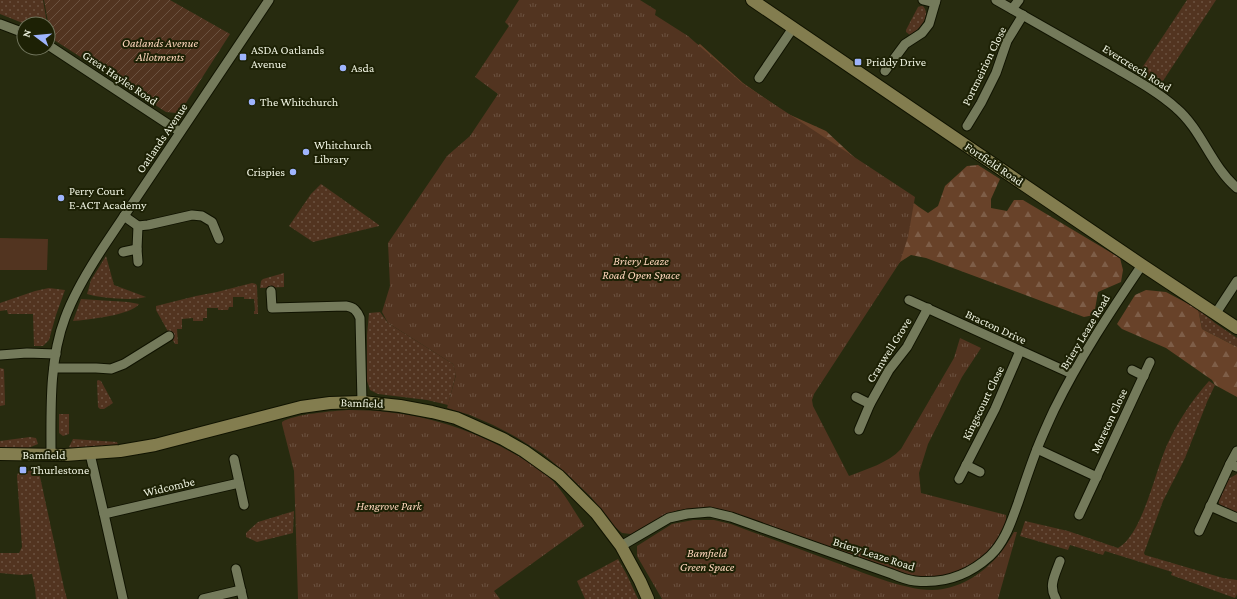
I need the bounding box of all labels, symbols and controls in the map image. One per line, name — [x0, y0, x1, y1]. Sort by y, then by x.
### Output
north arrow — [16, 16, 56, 56]
street label: Portmeirion Close — [959, 24, 1009, 108]
text: N — [20, 28, 33, 39]
park label: Oatlands Avenue Allotments — [122, 36, 199, 64]
street label: Evercreech Road — [1100, 41, 1175, 95]
place label: ASDA Oatlands Avenue — [251, 43, 324, 71]
street label: Great Hayles Road — [80, 48, 161, 109]
marker: ASDA Oatlands Avenue — [238, 52, 248, 62]
place label: Priddy Drive — [866, 55, 926, 69]
marker: Priddy Drive — [853, 57, 863, 67]
place label: Asda — [351, 61, 375, 75]
marker: Asda — [338, 63, 348, 73]
place label: The Whitchurch — [260, 95, 339, 109]
marker: The Whitchurch — [247, 97, 257, 107]
street label: Oatlands Avenue — [133, 100, 191, 176]
place label: Whitchurch Library — [314, 138, 372, 166]
street label: Fortfield Road — [962, 139, 1026, 189]
marker: Whitchurch Library — [301, 147, 311, 157]
place label: Crispies — [246, 165, 285, 179]
marker: Crispies — [288, 167, 298, 177]
place label: Perry Court E-ACT Academy — [69, 184, 147, 212]
marker: Perry Court E-ACT Academy — [56, 193, 66, 203]
park label: Briery Leaze Road Open Space — [602, 254, 680, 282]
street label: Briery Leaze Road — [1057, 291, 1113, 372]
street label: Bracton Drive — [963, 307, 1029, 347]
street label: Cranwell Grove — [863, 315, 915, 385]
street label: Kingscourt Close — [959, 364, 1007, 442]
street label: Moreton Close — [1088, 386, 1130, 456]
street label: Bamfield — [340, 395, 384, 411]
street label: Bamfield — [23, 448, 66, 462]
place label: Thurlestone — [31, 463, 89, 477]
marker: Thurlestone — [18, 465, 28, 475]
street label: Widcombe — [142, 474, 196, 500]
park label: Hengrove Park — [356, 499, 423, 513]
street label: Briery Leaze Road — [831, 534, 917, 574]
park label: Bamfield Green Space — [680, 546, 735, 574]

